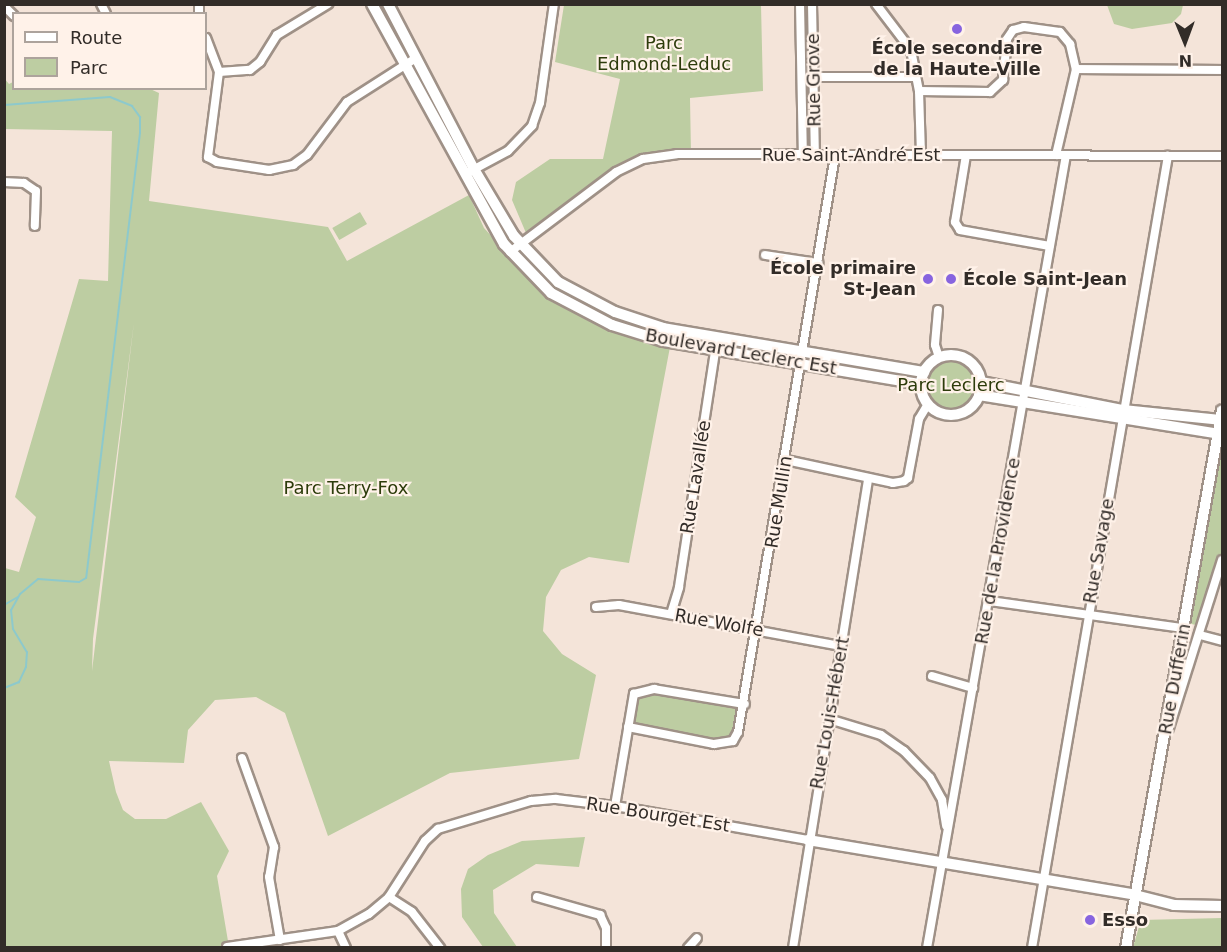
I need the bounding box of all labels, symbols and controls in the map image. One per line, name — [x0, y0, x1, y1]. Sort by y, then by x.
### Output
legend — [12, 12, 207, 90]
north arrow — [1155, 12, 1215, 72]
marker: École secondaire de la Haute-Ville — [950, 22, 964, 36]
text: Route — [70, 27, 122, 48]
park label: Parc Edmond-Leduc — [597, 33, 731, 76]
street label: Rue Grove — [802, 33, 826, 127]
place label: École secondaire de la Haute-Ville — [871, 38, 1043, 80]
text: N — [1178, 51, 1192, 70]
text: Parc — [70, 57, 108, 78]
street label: Rue Saint-André Est — [762, 144, 940, 166]
place label: École primaire St-Jean — [770, 258, 916, 300]
place label: École Saint-Jean — [963, 268, 1127, 290]
marker: École primaire St-Jean — [921, 272, 935, 286]
marker: École Saint-Jean — [944, 272, 958, 286]
street label: Boulevard Leclerc Est — [644, 325, 838, 379]
park label: Parc Leclerc — [897, 374, 1005, 396]
street label: Rue Lavallée — [676, 419, 716, 535]
street label: Rue Mullin — [761, 454, 797, 550]
street label: Rue de la Providence — [971, 456, 1025, 646]
park label: Parc Terry-Fox — [284, 477, 408, 499]
street label: Rue Savage — [1079, 497, 1119, 605]
street label: Rue Wolfe — [673, 605, 765, 641]
street label: Rue Dufferin — [1155, 622, 1195, 736]
street label: Rue Louis-Hébert — [806, 635, 854, 791]
street label: Rue Bourget Est — [585, 793, 731, 837]
place label: Esso — [1102, 909, 1148, 931]
marker: Esso — [1083, 913, 1097, 927]

